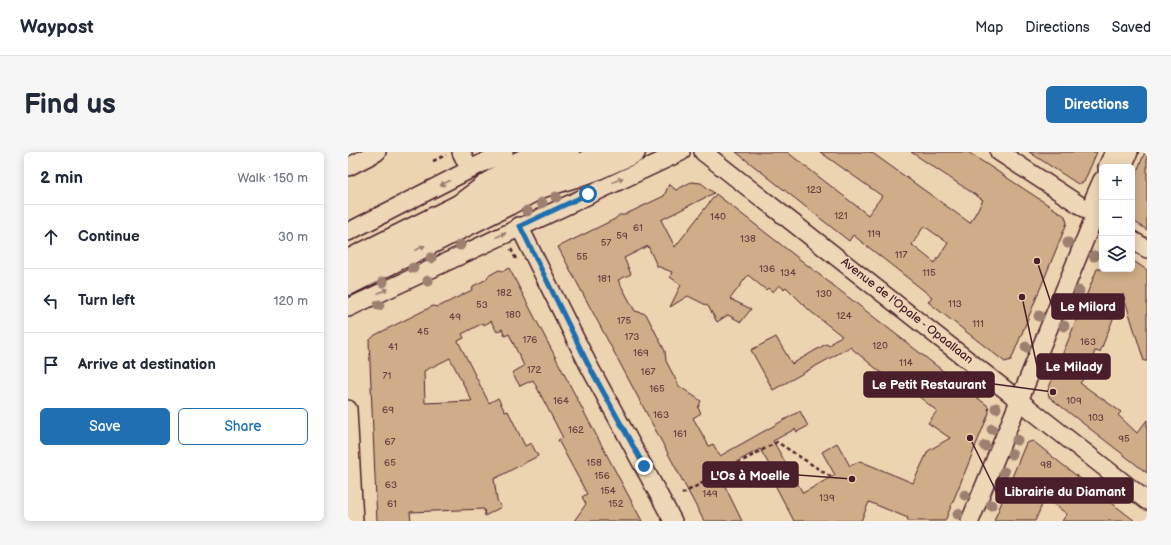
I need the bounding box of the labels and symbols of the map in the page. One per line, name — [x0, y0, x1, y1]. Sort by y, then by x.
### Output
one-way arrow — [613, 177, 625, 183]
one-way arrow — [439, 180, 451, 186]
house number: 123 — [806, 184, 822, 196]
route start — [579, 185, 597, 203]
house number: 121 — [834, 210, 848, 222]
house number: 140 — [710, 211, 726, 223]
house number: 61 — [633, 222, 643, 234]
house number: 119 — [867, 228, 881, 240]
house number: 59 — [616, 230, 628, 242]
one-way arrow — [495, 232, 506, 238]
house number: 138 — [740, 233, 756, 245]
house number: 57 — [601, 237, 611, 249]
one-way arrow — [415, 245, 426, 251]
house number: 117 — [895, 249, 907, 261]
house number: 55 — [576, 251, 588, 263]
street label: Avenue de l'Opale - Opaallaan — [838, 255, 976, 368]
house number: 136 — [759, 263, 775, 275]
house number: 134 — [780, 267, 796, 279]
house number: 115 — [922, 267, 936, 279]
house number: 181 — [597, 273, 611, 285]
house number: 182 — [496, 287, 512, 299]
one-way arrow — [378, 288, 389, 294]
house number: 130 — [816, 288, 832, 300]
callout: Le Milord — [1052, 294, 1124, 319]
house number: 113 — [948, 298, 962, 310]
house number: 53 — [476, 299, 488, 311]
text: Le Milord — [1060, 299, 1116, 315]
house number: 180 — [505, 309, 521, 321]
house number: 124 — [836, 310, 852, 322]
house number: 49 — [449, 311, 461, 323]
house number: 175 — [617, 315, 632, 327]
house number: 111 — [972, 318, 984, 330]
house number: 45 — [417, 326, 429, 338]
house number: 173 — [625, 331, 639, 343]
house number: 176 — [523, 334, 537, 346]
house number: 163 — [1080, 336, 1096, 348]
house number: 120 — [872, 340, 888, 352]
house number: 41 — [388, 341, 398, 353]
house number: 169 — [633, 347, 649, 359]
callout: Le Milady — [1037, 354, 1110, 379]
house number: 114 — [899, 357, 913, 369]
text: Le Milady — [1046, 359, 1103, 375]
house number: 172 — [527, 364, 541, 376]
house number: 167 — [641, 366, 656, 378]
house number: 71 — [383, 370, 392, 382]
callout: Le Petit Restaurant — [864, 372, 994, 397]
text: Le Petit Restaurant — [872, 377, 987, 393]
house number: 165 — [649, 383, 665, 395]
house number: 164 — [553, 395, 569, 407]
house number: 109 — [1066, 395, 1082, 407]
house number: 69 — [382, 404, 394, 416]
house number: 163 — [653, 409, 669, 421]
house number: 103 — [1088, 412, 1104, 424]
house number: 162 — [568, 424, 584, 436]
house number: 161 — [673, 428, 687, 440]
house number: 95 — [1118, 433, 1130, 445]
house number: 67 — [384, 436, 396, 448]
house number: 65 — [384, 457, 396, 469]
house number: 158 — [586, 457, 602, 469]
route end — [635, 457, 653, 475]
house number: 98 — [1040, 459, 1052, 471]
callout: L'Os à Moelle — [703, 462, 798, 487]
text: L'Os à Moelle — [710, 468, 790, 484]
house number: 156 — [594, 470, 610, 482]
callout: Librairie du Diamant — [996, 478, 1133, 503]
house number: 63 — [385, 479, 397, 491]
text: Librairie du Diamant — [1004, 484, 1126, 500]
house number: 154 — [600, 485, 616, 497]
house number: 149 — [702, 488, 718, 500]
house number: 139 — [819, 492, 835, 504]
house number: 61 — [387, 498, 397, 510]
house number: 152 — [608, 498, 624, 510]

